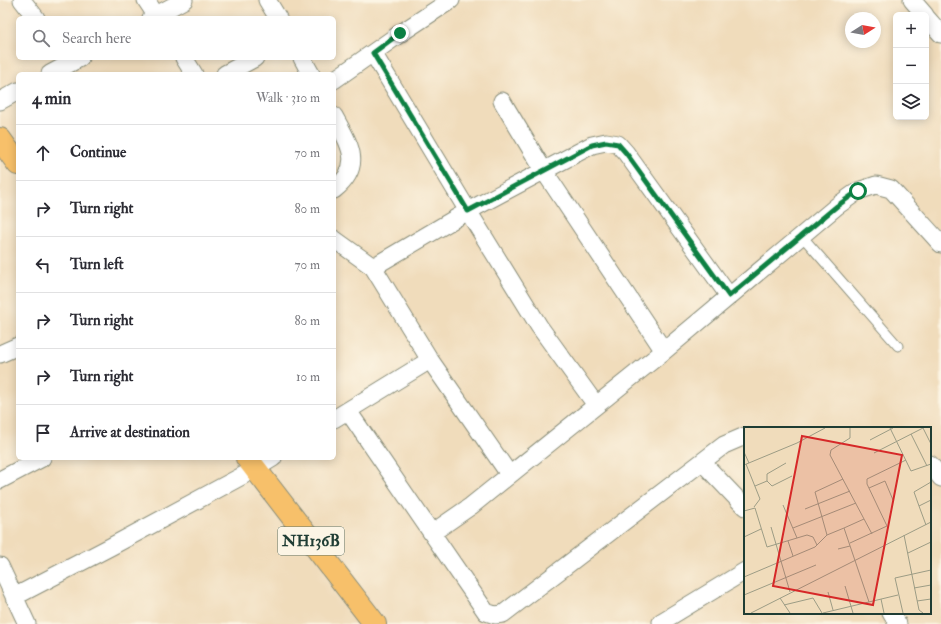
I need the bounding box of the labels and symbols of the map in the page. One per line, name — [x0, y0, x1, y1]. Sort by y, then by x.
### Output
north arrow — [845, 12, 881, 48]
route end — [391, 24, 409, 42]
route start — [849, 182, 867, 200]
inset map — [744, 427, 931, 614]
road number: NH136B — [278, 527, 344, 555]

